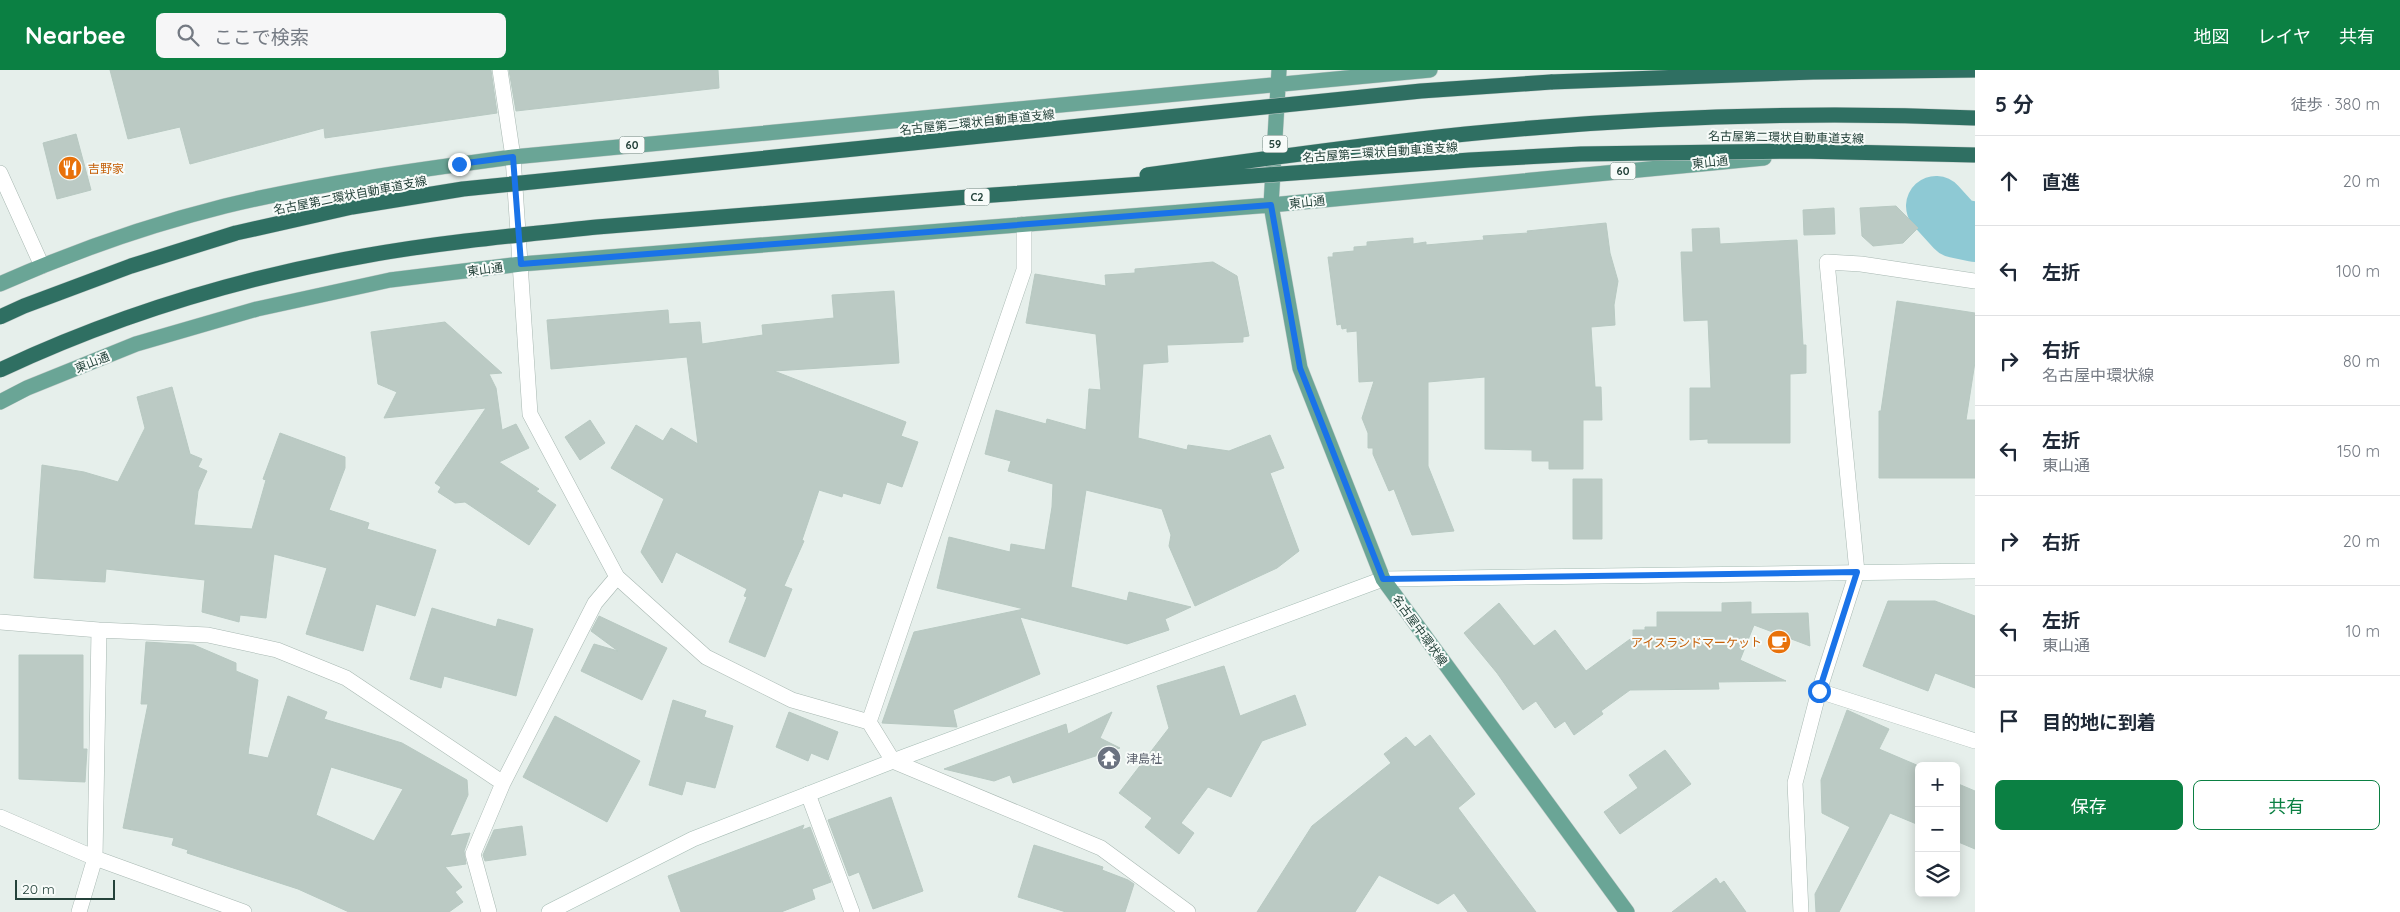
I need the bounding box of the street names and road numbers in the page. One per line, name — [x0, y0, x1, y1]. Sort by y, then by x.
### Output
street label: 名古屋第二環状自動車道支線 — [899, 106, 1055, 138]
street label: 名古屋第二環状自動車道支線 — [1708, 128, 1864, 146]
road number: 60 — [620, 136, 644, 154]
road number: 59 — [1262, 136, 1288, 152]
street label: 名古屋第二環状自動車道支線 — [1302, 139, 1458, 165]
street label: 東山通 — [1691, 153, 1729, 171]
road number: 60 — [1610, 162, 1636, 180]
street label: 名古屋第二環状自動車道支線 — [272, 173, 428, 217]
road number: C2 — [964, 188, 990, 206]
street label: 東山通 — [1288, 193, 1326, 211]
street label: 東山通 — [466, 259, 504, 279]
street label: 東山通 — [72, 348, 112, 376]
street label: 名古屋中環状線 — [1389, 592, 1451, 668]

